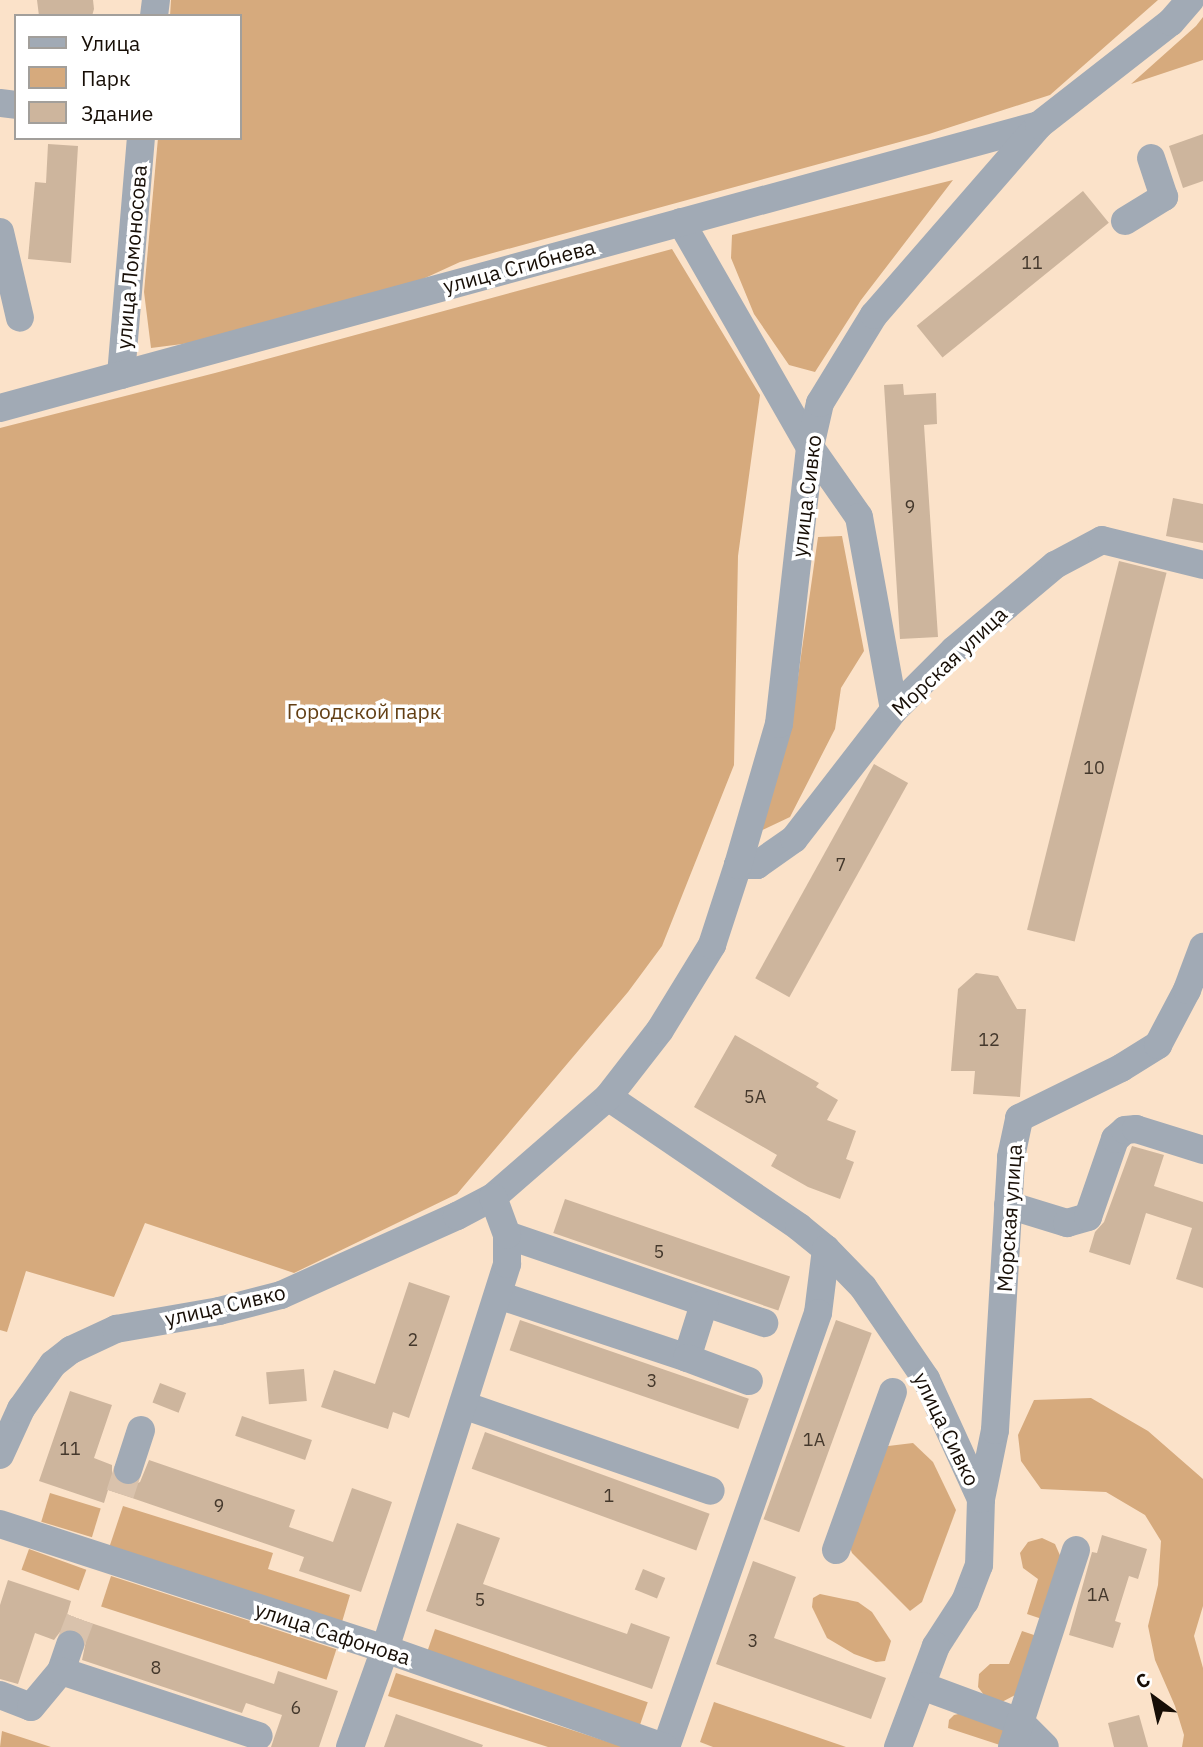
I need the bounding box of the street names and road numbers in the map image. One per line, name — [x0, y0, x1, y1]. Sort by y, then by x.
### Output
street label: улица Ломоносова — [110, 164, 152, 350]
street label: улица Сгибнева — [440, 234, 598, 298]
street label: улица Сивко — [786, 433, 826, 559]
street label: Морская улица — [886, 601, 1012, 721]
street label: Морская улица — [991, 1143, 1027, 1293]
street label: улица Сивко — [162, 1279, 288, 1331]
street label: улица Сивко — [909, 1368, 985, 1490]
street label: улица Сафонова — [252, 1596, 414, 1670]

